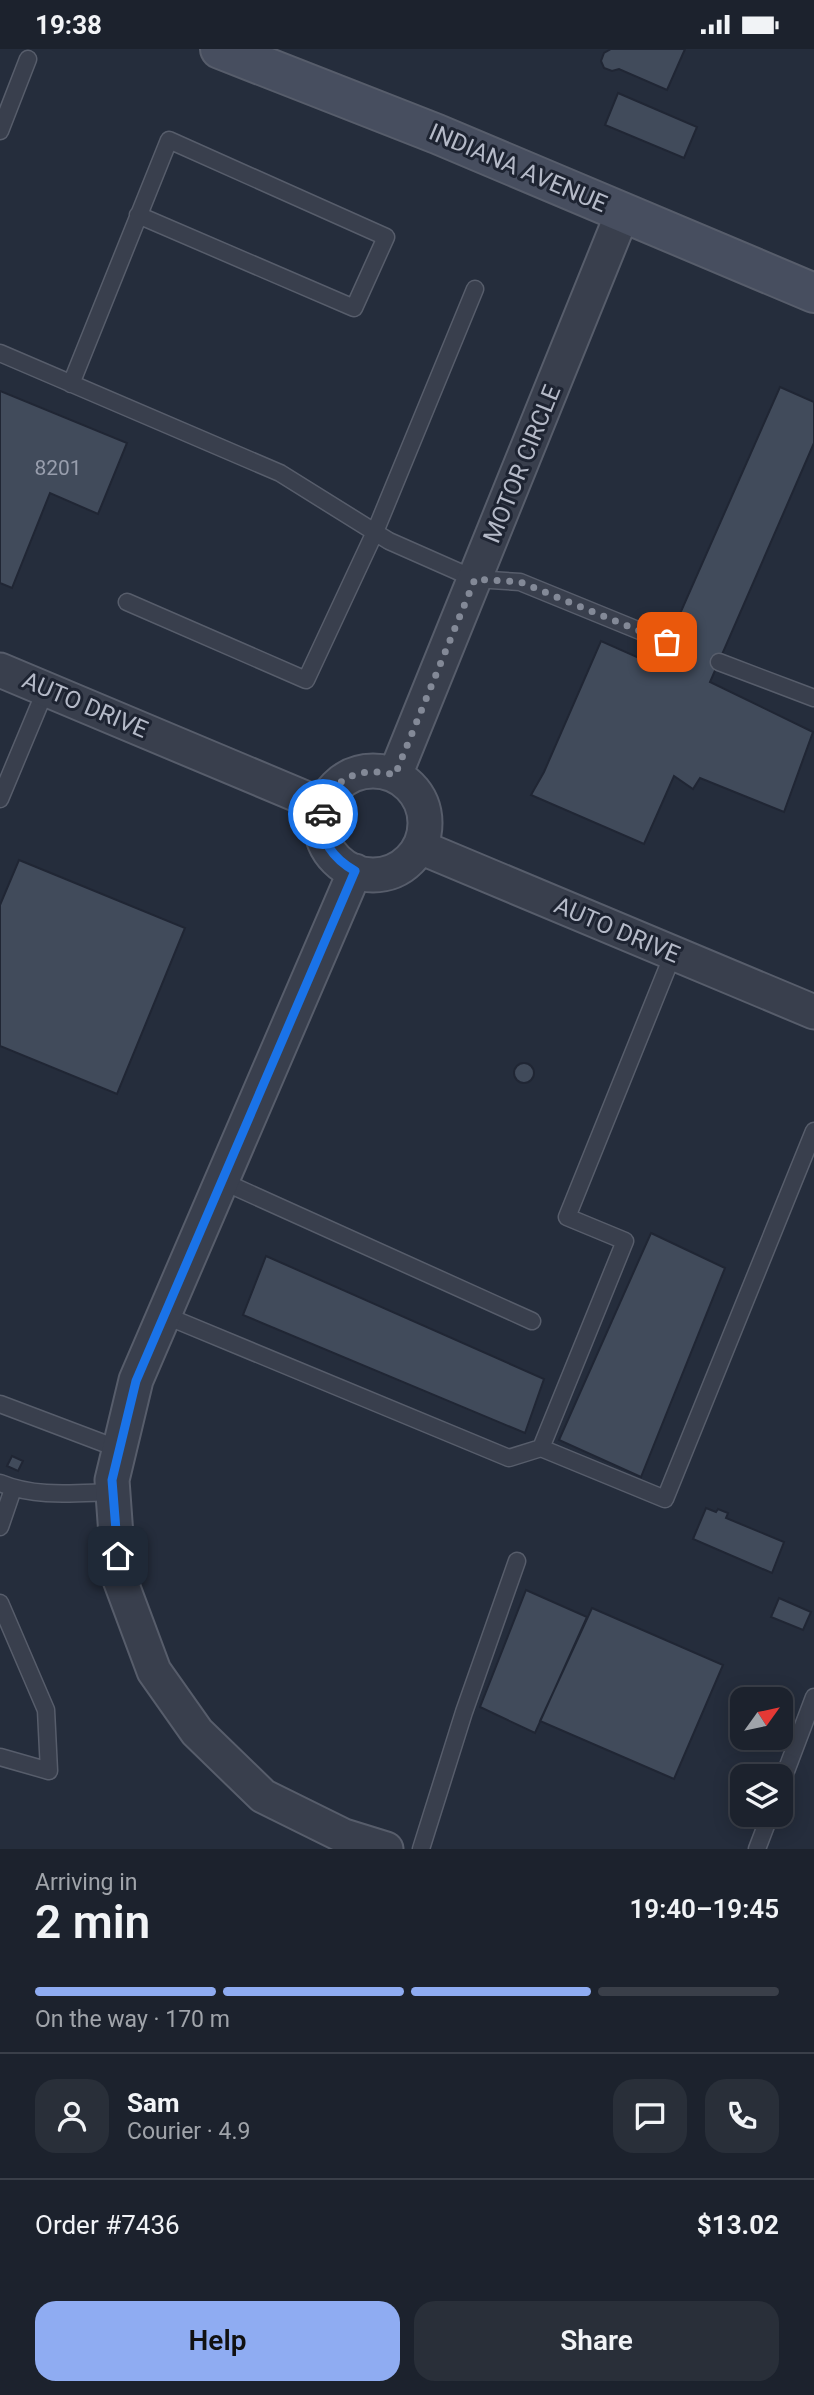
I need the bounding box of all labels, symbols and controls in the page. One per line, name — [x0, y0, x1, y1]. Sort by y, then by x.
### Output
text: 19:38 — [35, 10, 102, 40]
street label: INDIANA AVENUE — [425, 118, 611, 218]
street label: MOTOR CIRCLE — [478, 381, 566, 547]
house number: 8201 — [34, 456, 82, 480]
pin — [637, 612, 697, 672]
icon: bag — [648, 623, 686, 661]
street label: AUTO DRIVE — [18, 666, 152, 744]
courier — [288, 779, 358, 849]
icon: car — [304, 795, 342, 833]
street label: AUTO DRIVE — [550, 891, 684, 969]
pin — [88, 1526, 148, 1586]
icon: home — [99, 1537, 137, 1575]
north arrow — [730, 1687, 793, 1750]
map controls — [730, 1687, 793, 1827]
button: layers — [730, 1764, 793, 1827]
text: Arriving in — [35, 1869, 138, 1896]
text: 19:40–19:45 — [629, 1894, 779, 1924]
text: 2 min — [35, 1895, 150, 1949]
text: On the way · 170 m — [35, 2006, 230, 2033]
button: person — [35, 2079, 109, 2153]
button: chat — [613, 2079, 687, 2153]
button: phone — [705, 2079, 779, 2153]
text: Sam — [127, 2088, 179, 2118]
text: Courier · 4.9 — [127, 2118, 250, 2145]
text: Order #7436 — [35, 2210, 180, 2240]
text: $13.02 — [697, 2210, 779, 2240]
button: Help — [35, 2301, 400, 2381]
button: Share — [414, 2301, 779, 2381]

